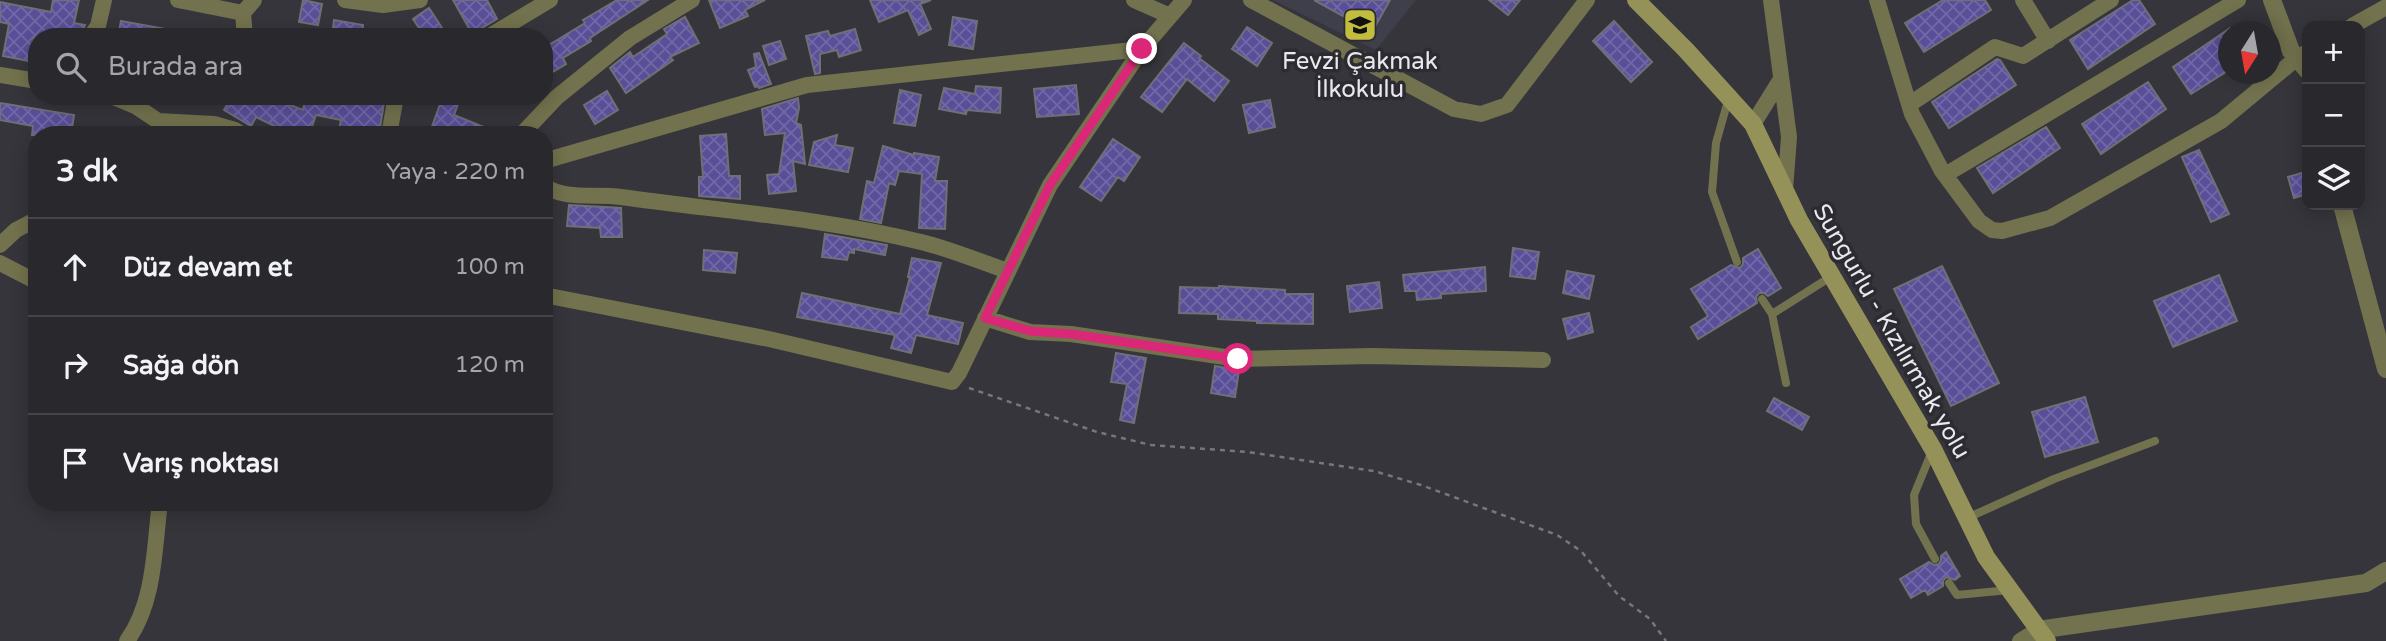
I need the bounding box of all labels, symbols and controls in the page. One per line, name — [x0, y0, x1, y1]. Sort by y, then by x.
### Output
school or university icon: Fevzi Çakmak İlkokulu — [1341, 6, 1379, 44]
north arrow — [2218, 21, 2281, 84]
map controls — [2302, 21, 2365, 210]
button: + — [2302, 21, 2365, 84]
search box — [28, 28, 553, 105]
route end — [1126, 33, 1157, 64]
place label: Fevzi Çakmak İlkokulu — [1282, 47, 1438, 104]
icon: search — [52, 48, 90, 86]
text: Burada ara — [108, 51, 243, 82]
button: − — [2302, 84, 2365, 147]
button: layers — [2302, 147, 2365, 210]
text: 3 dk — [56, 153, 118, 190]
text: Yaya · 220 m — [386, 158, 525, 186]
street label: Sungurlu - Kızılırmak yolu — [1807, 199, 1976, 464]
icon: ahead — [56, 248, 94, 286]
text: Düz devam et — [123, 252, 292, 283]
text: 100 m — [455, 253, 525, 281]
route start — [1222, 343, 1253, 374]
icon: right — [56, 346, 94, 384]
text: Sağa dön — [123, 350, 239, 381]
text: 120 m — [455, 351, 525, 379]
icon: arrive — [56, 444, 94, 482]
text: Varış noktası — [123, 448, 279, 479]

